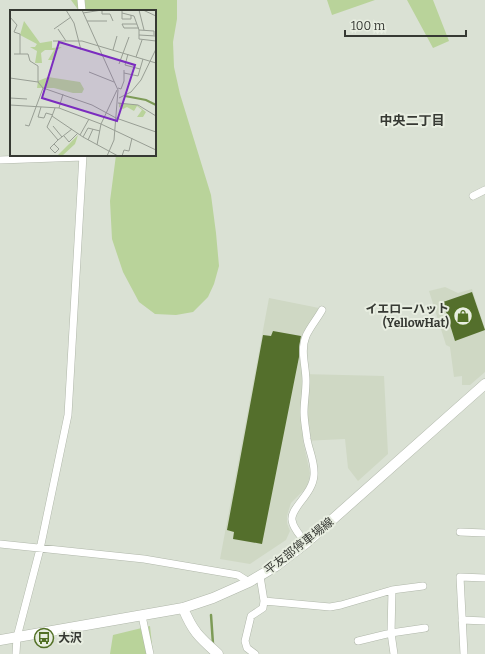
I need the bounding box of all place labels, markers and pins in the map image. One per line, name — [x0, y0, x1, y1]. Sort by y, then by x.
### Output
place label: イエローハット (YellowHat) — [365, 302, 449, 330]
shop icon: イエローハット (YellowHat) — [452, 305, 474, 327]
bus stop icon: 大沢 — [33, 627, 55, 649]
place label: 大沢 — [58, 631, 82, 645]

